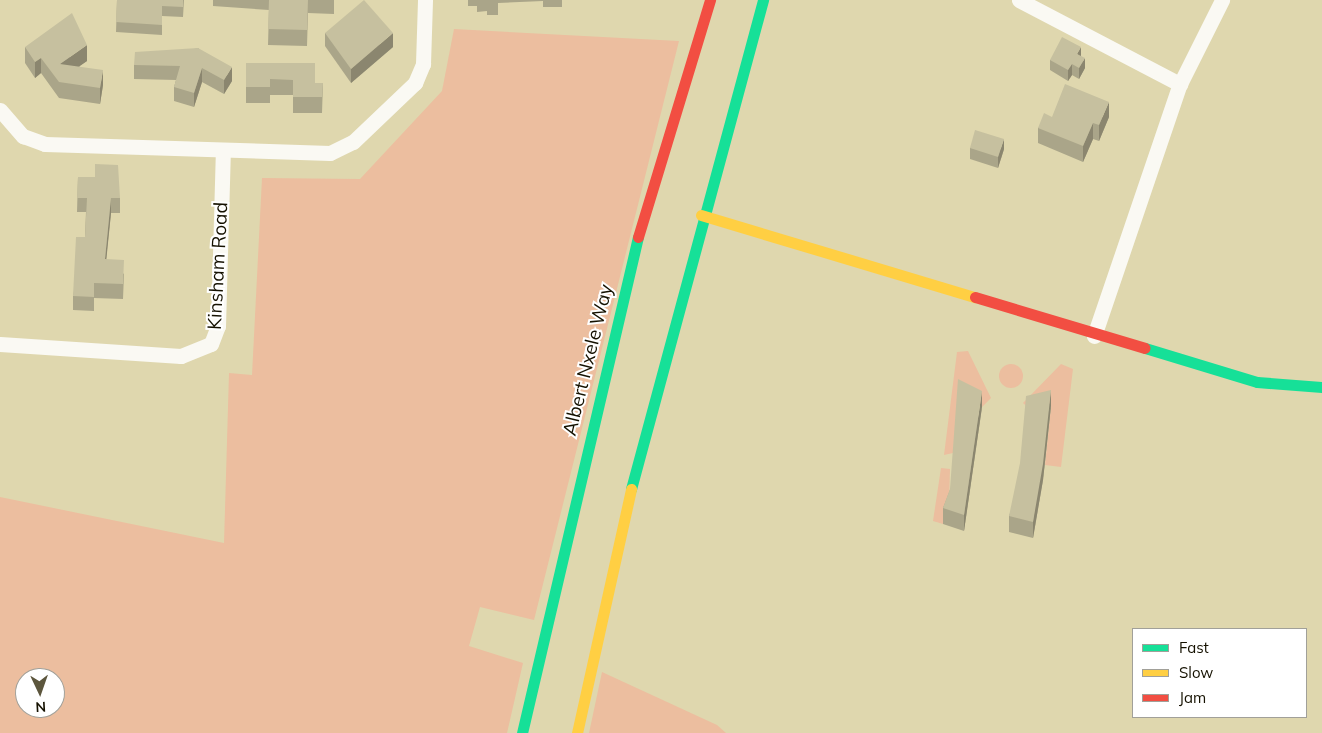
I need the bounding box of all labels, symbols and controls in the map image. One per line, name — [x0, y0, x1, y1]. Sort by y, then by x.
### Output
street label: Kinsham Road — [203, 202, 233, 330]
street label: Albert Nxele Way — [558, 282, 618, 438]
legend — [1132, 628, 1307, 718]
text: Fast — [1179, 638, 1209, 657]
text: Slow — [1179, 663, 1213, 682]
north arrow — [15, 668, 65, 718]
text: Jam — [1179, 688, 1206, 707]
text: N — [35, 698, 46, 716]

